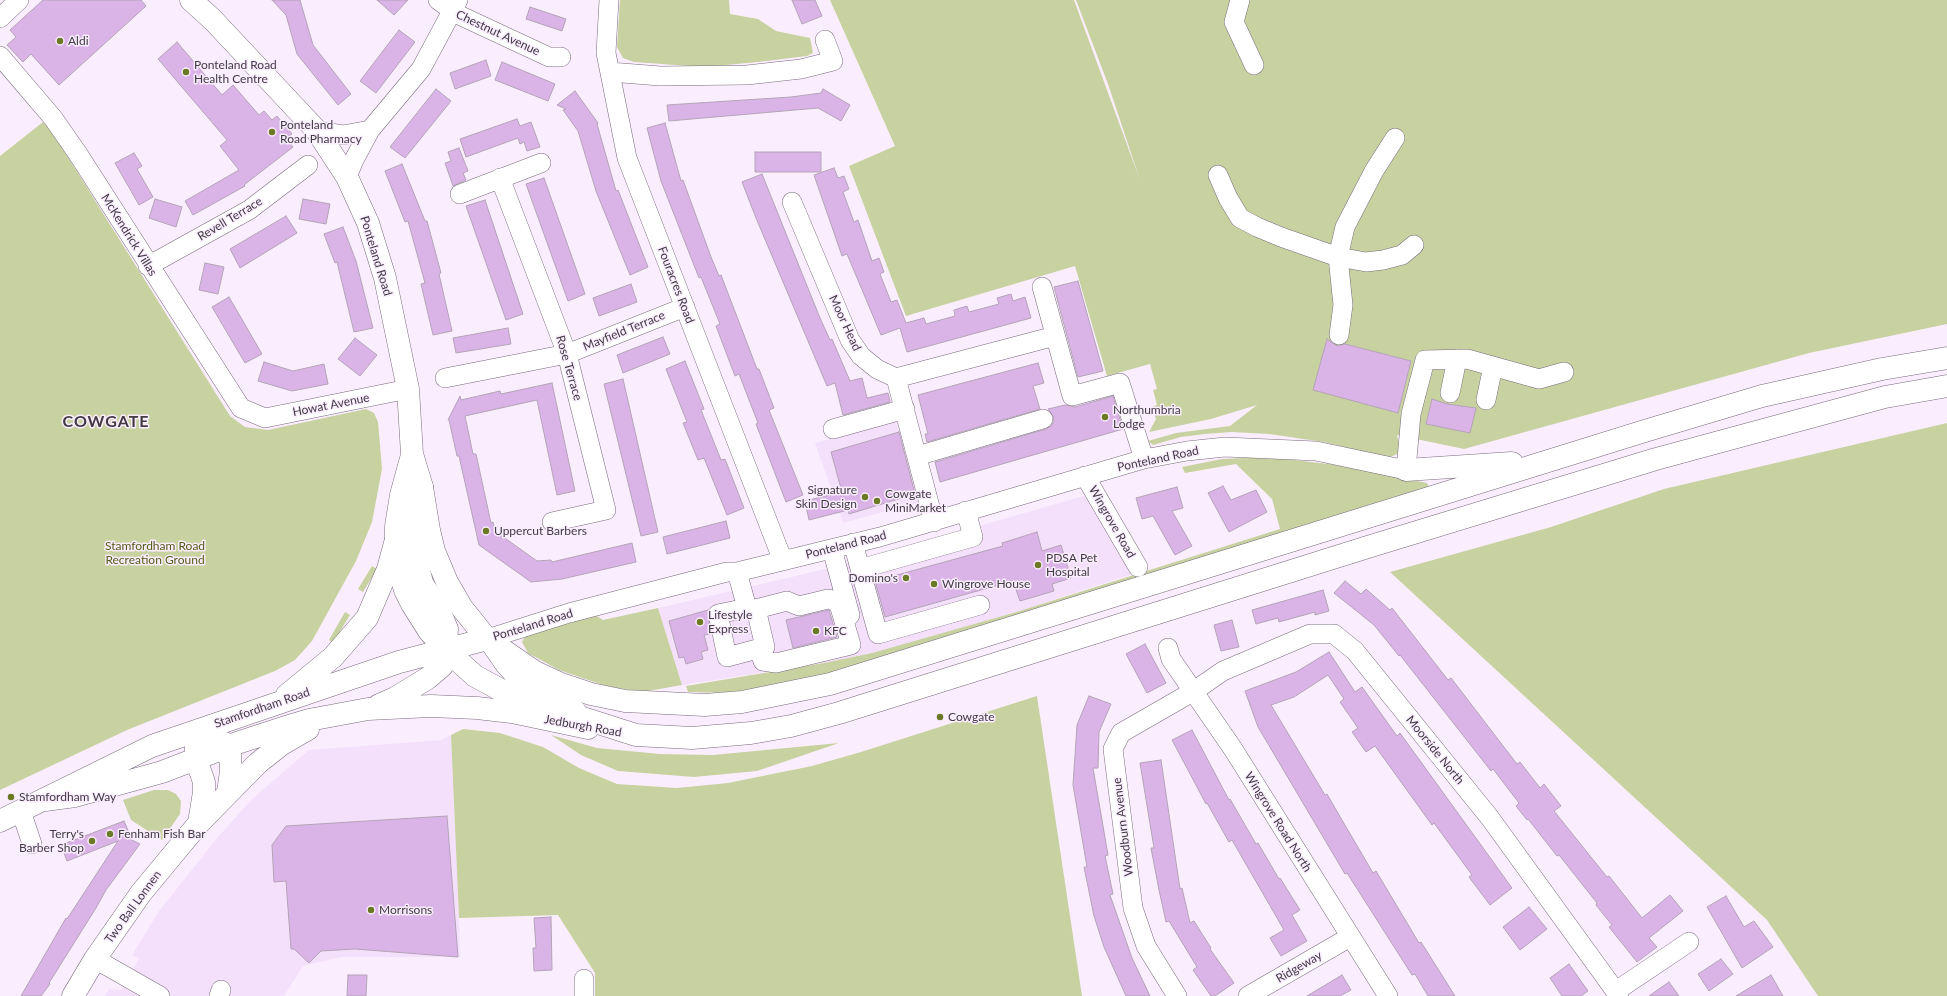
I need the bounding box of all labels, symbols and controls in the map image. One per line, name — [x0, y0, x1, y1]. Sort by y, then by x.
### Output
street label: Chestnut Avenue — [454, 7, 542, 59]
place label: Aldi — [68, 34, 89, 48]
marker: Aldi — [55, 36, 65, 46]
place label: Ponteland Road Health Centre — [194, 58, 277, 86]
marker: Ponteland Road Health Centre — [181, 67, 191, 77]
place label: Ponteland Road Pharmacy — [280, 118, 362, 146]
marker: Ponteland Road Pharmacy — [267, 127, 277, 137]
street label: McKendrick Villas — [98, 191, 160, 279]
street label: Revell Terrace — [195, 194, 265, 244]
street label: Ponteland Road — [357, 214, 395, 298]
street label: Fouracres Road — [655, 245, 697, 325]
street label: Moor Head — [826, 293, 864, 353]
street label: Mayfield Terrace — [581, 308, 667, 354]
street label: Rose Terrace — [553, 334, 585, 402]
street label: Howat Avenue — [291, 390, 371, 420]
place label: Northumbria Lodge — [1113, 403, 1181, 431]
district label: COWGATE — [63, 412, 149, 432]
marker: Northumbria Lodge — [1100, 412, 1110, 422]
street label: Ponteland Road — [1116, 443, 1200, 475]
place label: Signature Skin Design — [795, 483, 857, 511]
street label: Wingrove Road — [1086, 483, 1138, 561]
place label: Cowgate MiniMarket — [885, 487, 946, 515]
marker: Signature Skin Design — [860, 492, 870, 502]
marker: Cowgate MiniMarket — [872, 496, 882, 506]
place label: Uppercut Barbers — [494, 524, 587, 538]
marker: Uppercut Barbers — [481, 526, 491, 536]
street label: Ponteland Road — [804, 528, 888, 562]
park label: Stamfordham Road Recreation Ground — [105, 539, 205, 567]
place label: PDSA Pet Hospital — [1046, 551, 1097, 579]
marker: PDSA Pet Hospital — [1033, 560, 1043, 570]
place label: Domino's — [849, 571, 898, 585]
marker: Domino's — [901, 573, 911, 583]
place label: Wingrove House — [942, 577, 1030, 591]
marker: Wingrove House — [929, 579, 939, 589]
street label: Ponteland Road — [491, 606, 575, 644]
place label: Lifestyle Express — [708, 608, 752, 636]
marker: Lifestyle Express — [695, 617, 705, 627]
place label: KFC — [824, 624, 847, 638]
marker: KFC — [811, 626, 821, 636]
street label: Stamfordham Road — [212, 685, 312, 731]
place label: Cowgate — [948, 710, 995, 724]
street label: Jedburgh Road — [543, 712, 623, 740]
marker: Cowgate — [935, 712, 945, 722]
street label: Moorside North — [1403, 713, 1467, 787]
street label: Wingrove Road North — [1241, 769, 1315, 875]
street label: Woodburn Avenue — [1110, 777, 1136, 877]
place label: Stamfordham Way — [19, 790, 116, 804]
marker: Stamfordham Way — [6, 792, 16, 802]
place label: Terry's Barber Shop — [19, 827, 84, 855]
place label: Fenham Fish Bar — [118, 827, 205, 841]
marker: Fenham Fish Bar — [105, 829, 115, 839]
marker: Terry's Barber Shop — [87, 836, 97, 846]
street label: Two Ball Lonnen — [102, 868, 164, 946]
place label: Morrisons — [379, 903, 432, 917]
marker: Morrisons — [366, 905, 376, 915]
street label: Ridgeway — [1273, 948, 1325, 986]

